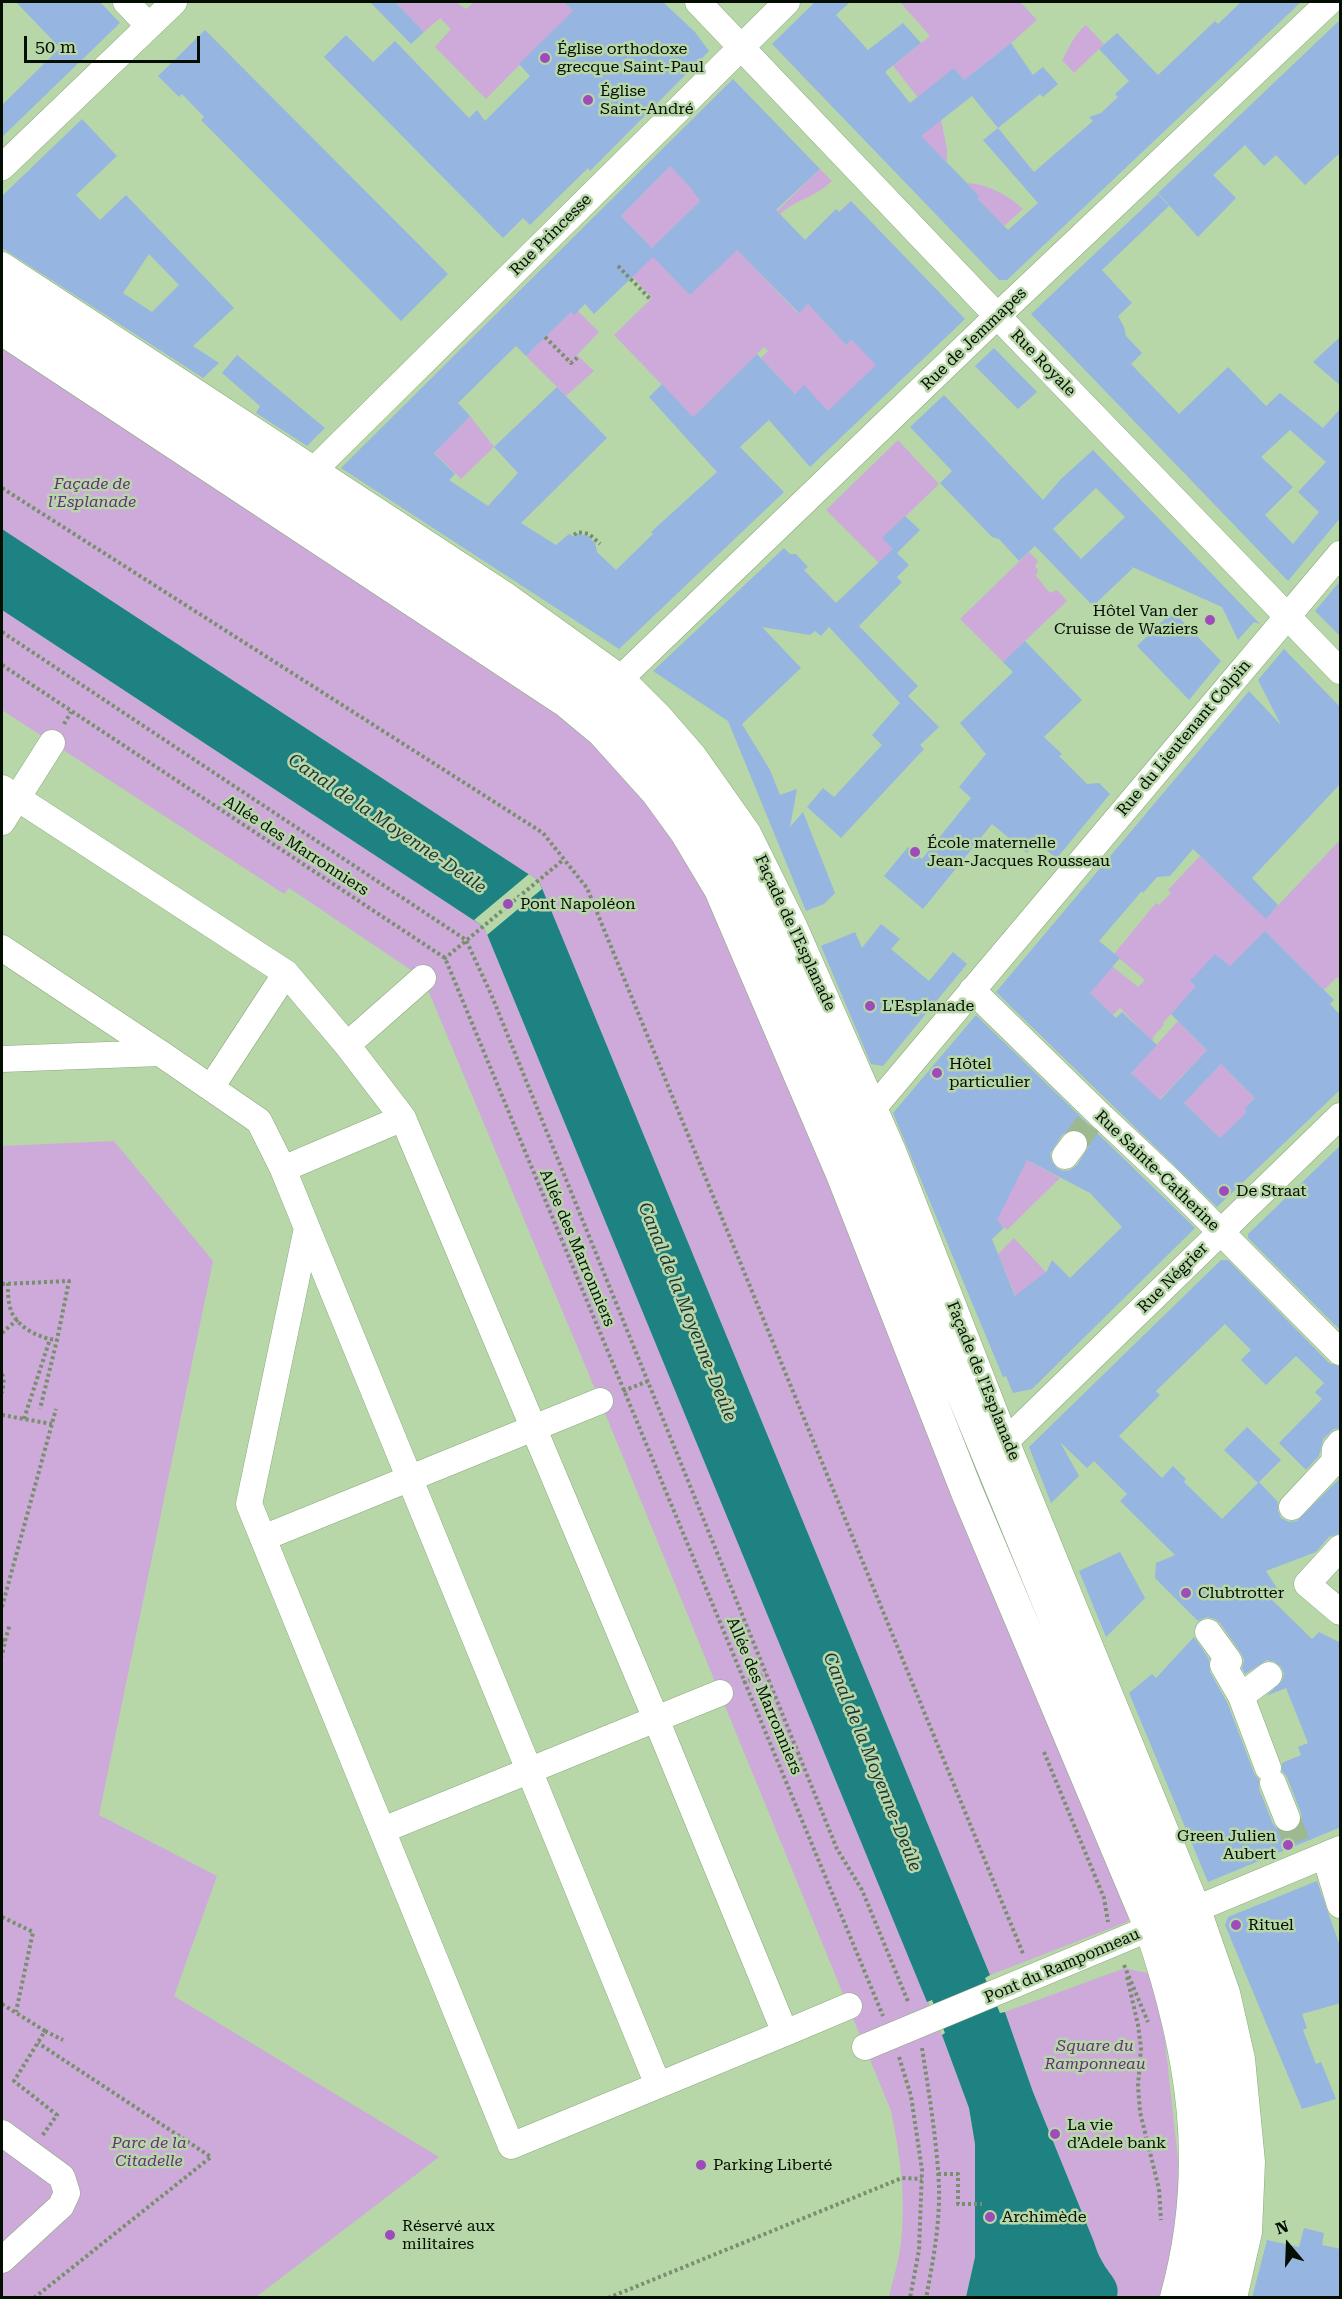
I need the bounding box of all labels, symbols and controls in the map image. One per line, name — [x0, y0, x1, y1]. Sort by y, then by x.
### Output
scale bar — [27, 24, 202, 62]
text: 50 m — [35, 36, 76, 57]
place label: Église orthodoxe grecque Saint-Paul — [557, 39, 704, 77]
marker: Église orthodoxe grecque Saint-Paul — [538, 51, 552, 65]
place label: Église Saint-André — [600, 81, 693, 119]
marker: Église Saint-André — [581, 93, 595, 107]
street label: Rue Princesse — [506, 190, 596, 280]
street label: Rue de Jemmapes — [917, 284, 1031, 394]
street label: Rue Royale — [1006, 326, 1080, 400]
park label: Façade de l'Esplanade — [48, 474, 136, 512]
place label: Hôtel Van der Cruisse de Waziers — [1054, 601, 1198, 639]
marker: Hôtel Van der Cruisse de Waziers — [1203, 613, 1217, 627]
street label: Rue du Lieutenant Colpin — [1113, 656, 1255, 820]
water label: Canal de la Moyenne-Deûle — [284, 750, 490, 898]
street label: Allée des Marronniers — [220, 792, 372, 900]
place label: École maternelle Jean-Jacques Rousseau — [927, 833, 1110, 871]
marker: École maternelle Jean-Jacques Rousseau — [908, 845, 922, 859]
street label: Façade de l'Esplanade — [750, 852, 840, 1014]
place label: Pont Napoléon — [520, 894, 636, 914]
marker: Pont Napoléon — [501, 897, 515, 911]
place label: L'Esplanade — [882, 996, 974, 1016]
marker: L'Esplanade — [863, 999, 877, 1013]
place label: Hôtel particulier — [949, 1054, 1030, 1092]
marker: Hôtel particulier — [930, 1066, 944, 1080]
street label: Rue Sainte-Catherine — [1091, 1107, 1223, 1235]
street label: Allée des Marronniers — [535, 1166, 619, 1330]
place label: De Straat — [1236, 1181, 1307, 1201]
marker: De Straat — [1217, 1184, 1231, 1198]
water label: Canal de la Moyenne-Deûle — [633, 1199, 741, 1425]
street label: Rue Négrier — [1134, 1239, 1212, 1317]
street label: Façade de l'Esplanade — [942, 1299, 1024, 1463]
place label: Clubtrotter — [1198, 1583, 1284, 1603]
marker: Clubtrotter — [1179, 1586, 1193, 1600]
street label: Allée des Marronniers — [722, 1614, 806, 1778]
water label: Canal de la Moyenne-Deûle — [818, 1649, 926, 1875]
place label: Green Julien Aubert — [1177, 1826, 1276, 1864]
marker: Green Julien Aubert — [1281, 1838, 1295, 1852]
place label: Rituel — [1248, 1915, 1294, 1935]
marker: Rituel — [1229, 1918, 1243, 1932]
street label: Pont du Ramponneau — [981, 1925, 1143, 2007]
park label: Square du Ramponneau — [1044, 2036, 1146, 2074]
place label: La vie d’Adele bank — [1067, 2115, 1166, 2153]
marker: La vie d’Adele bank — [1048, 2127, 1062, 2141]
park label: Parc de la Citadelle — [111, 2133, 187, 2171]
place label: Parking Liberté — [713, 2155, 832, 2175]
marker: Parking Liberté — [694, 2158, 708, 2172]
place label: Archimède — [1002, 2207, 1086, 2227]
marker: Archimède — [983, 2210, 997, 2224]
north arrow — [1258, 2215, 1318, 2275]
place label: Réservé aux militaires — [402, 2216, 495, 2254]
text: N — [1273, 2217, 1291, 2238]
marker: Réservé aux militaires — [383, 2228, 397, 2242]

